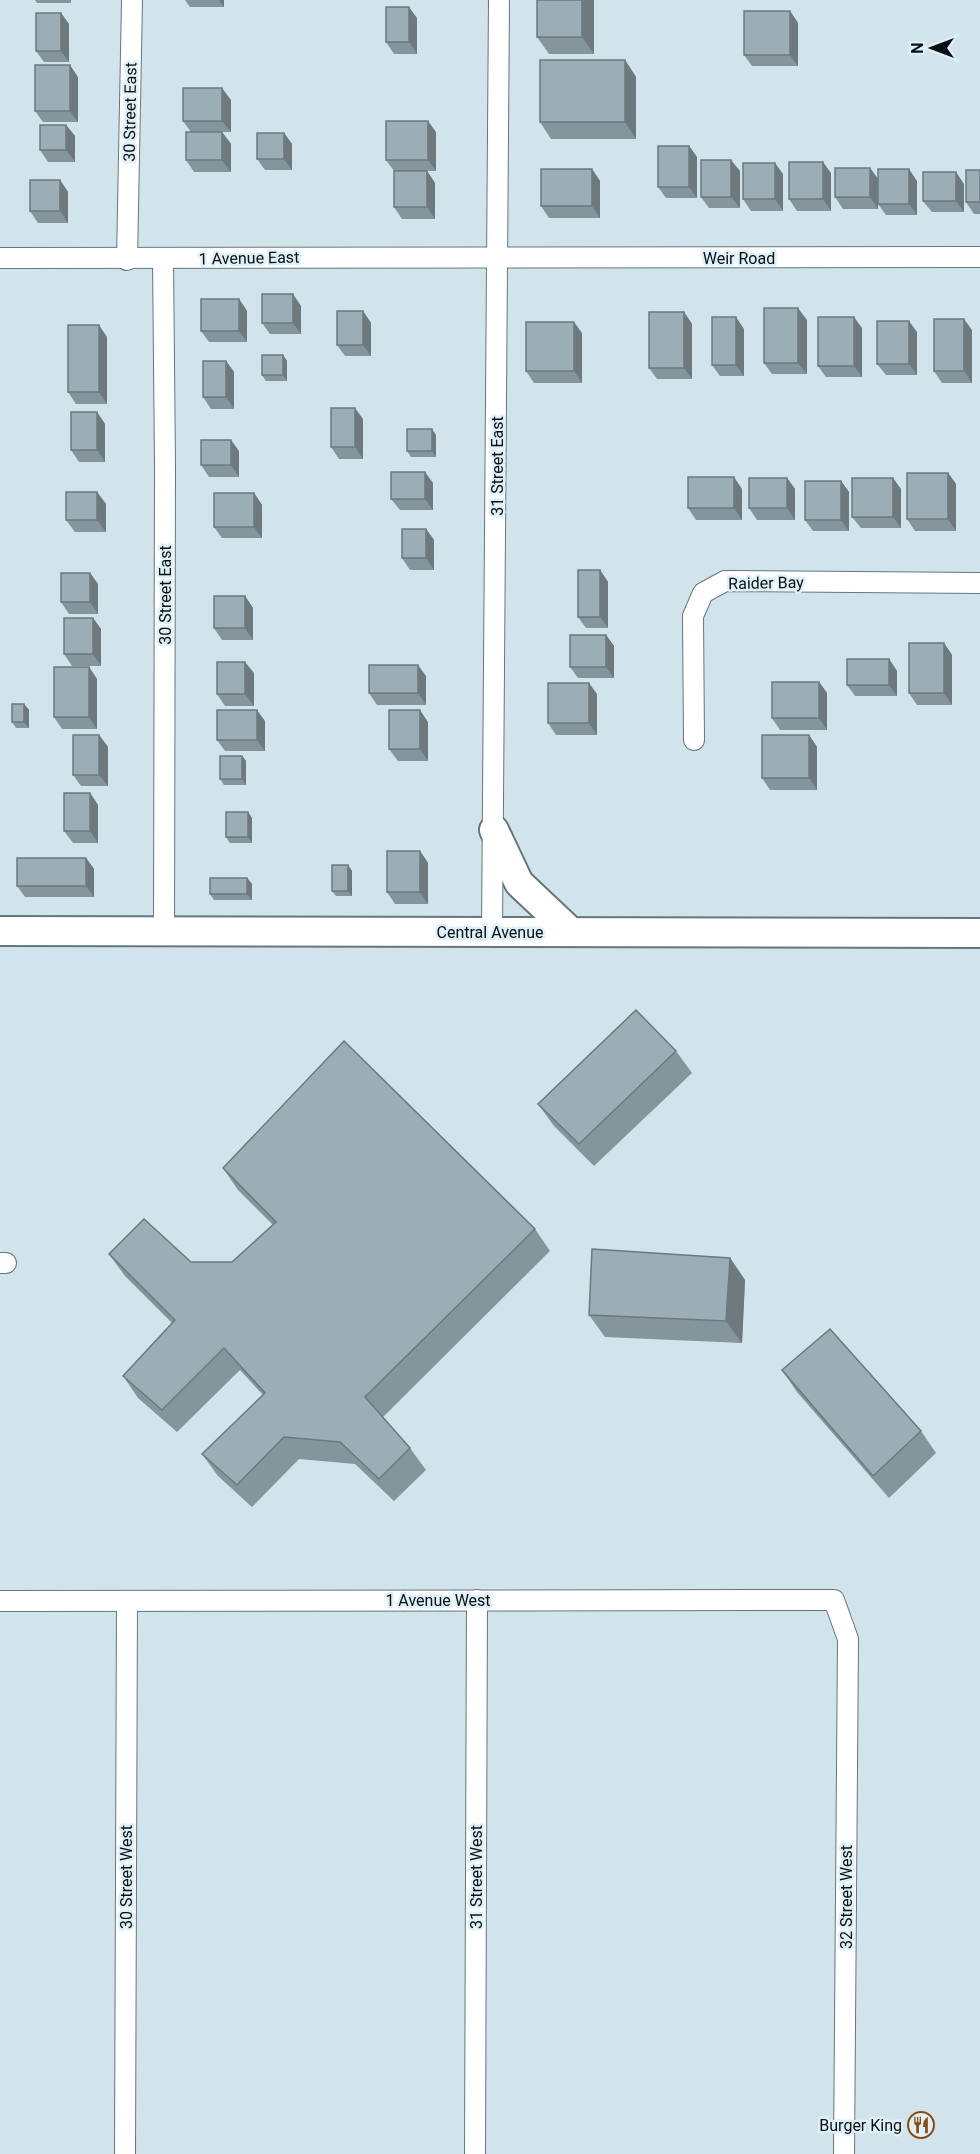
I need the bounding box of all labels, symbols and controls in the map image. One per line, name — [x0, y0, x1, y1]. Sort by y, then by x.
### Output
north arrow — [902, 18, 962, 78]
text: N — [908, 42, 927, 54]
street label: 30 Street East — [120, 62, 140, 162]
street label: 1 Avenue East — [199, 248, 299, 268]
street label: Weir Road — [703, 249, 775, 268]
street label: 31 Street East — [488, 416, 507, 516]
street label: 30 Street East — [156, 545, 175, 645]
street label: Raider Bay — [728, 573, 804, 593]
street label: Central Avenue — [437, 923, 543, 942]
street label: 1 Avenue West — [385, 1591, 491, 1610]
street label: 30 Street West — [117, 1825, 136, 1929]
street label: 31 Street West — [467, 1825, 486, 1929]
street label: 32 Street West — [837, 1845, 856, 1949]
restaurant icon: Burger King — [906, 2110, 936, 2140]
place label: Burger King — [819, 2116, 902, 2135]

